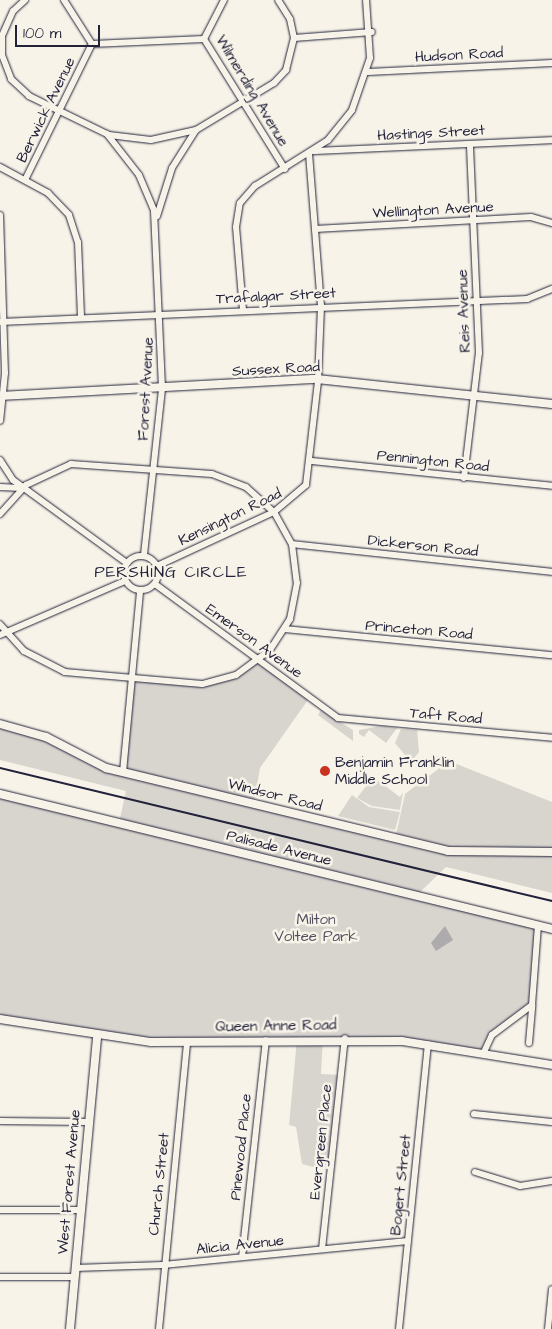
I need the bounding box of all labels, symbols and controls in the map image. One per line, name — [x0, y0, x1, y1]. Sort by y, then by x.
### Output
scale bar — [18, 15, 102, 47]
text: 100 m — [23, 23, 62, 44]
street label: Wilmerding Avenue — [212, 32, 292, 150]
street label: Hudson Road — [414, 44, 504, 66]
street label: Berwick Avenue — [13, 54, 79, 166]
street label: Hastings Street — [377, 121, 485, 145]
street label: Wellington Avenue — [372, 198, 494, 222]
street label: Reis Avenue — [454, 269, 474, 353]
street label: Trafalgar Street — [216, 284, 336, 308]
street label: Forest Avenue — [134, 337, 158, 441]
street label: Sussex Road — [232, 358, 320, 380]
street label: Pennington Road — [376, 446, 490, 476]
street label: Kensington Road — [176, 484, 284, 550]
street label: Dickerson Road — [367, 531, 479, 561]
district label: PERSHING CIRCLE — [93, 562, 249, 582]
street label: Emerson Avenue — [202, 600, 306, 682]
street label: Princeton Road — [365, 616, 473, 644]
street label: Taft Road — [409, 704, 483, 728]
place label: Benjamin Franklin Middle School — [335, 753, 454, 788]
marker: Benjamin Franklin Middle School — [319, 765, 331, 777]
street label: Windsor Road — [226, 775, 324, 815]
street label: Palisade Avenue — [225, 826, 333, 870]
park label: Milton Voltee Park — [274, 910, 358, 945]
street label: Queen Anne Road — [215, 1016, 337, 1036]
street label: Evergreen Place — [306, 1083, 336, 1201]
street label: Pinewood Place — [226, 1093, 256, 1201]
street label: West Forest Avenue — [54, 1109, 84, 1255]
street label: Church Street — [145, 1132, 173, 1236]
street label: Bogert Street — [387, 1134, 415, 1236]
street label: Alicia Avenue — [195, 1231, 285, 1259]

